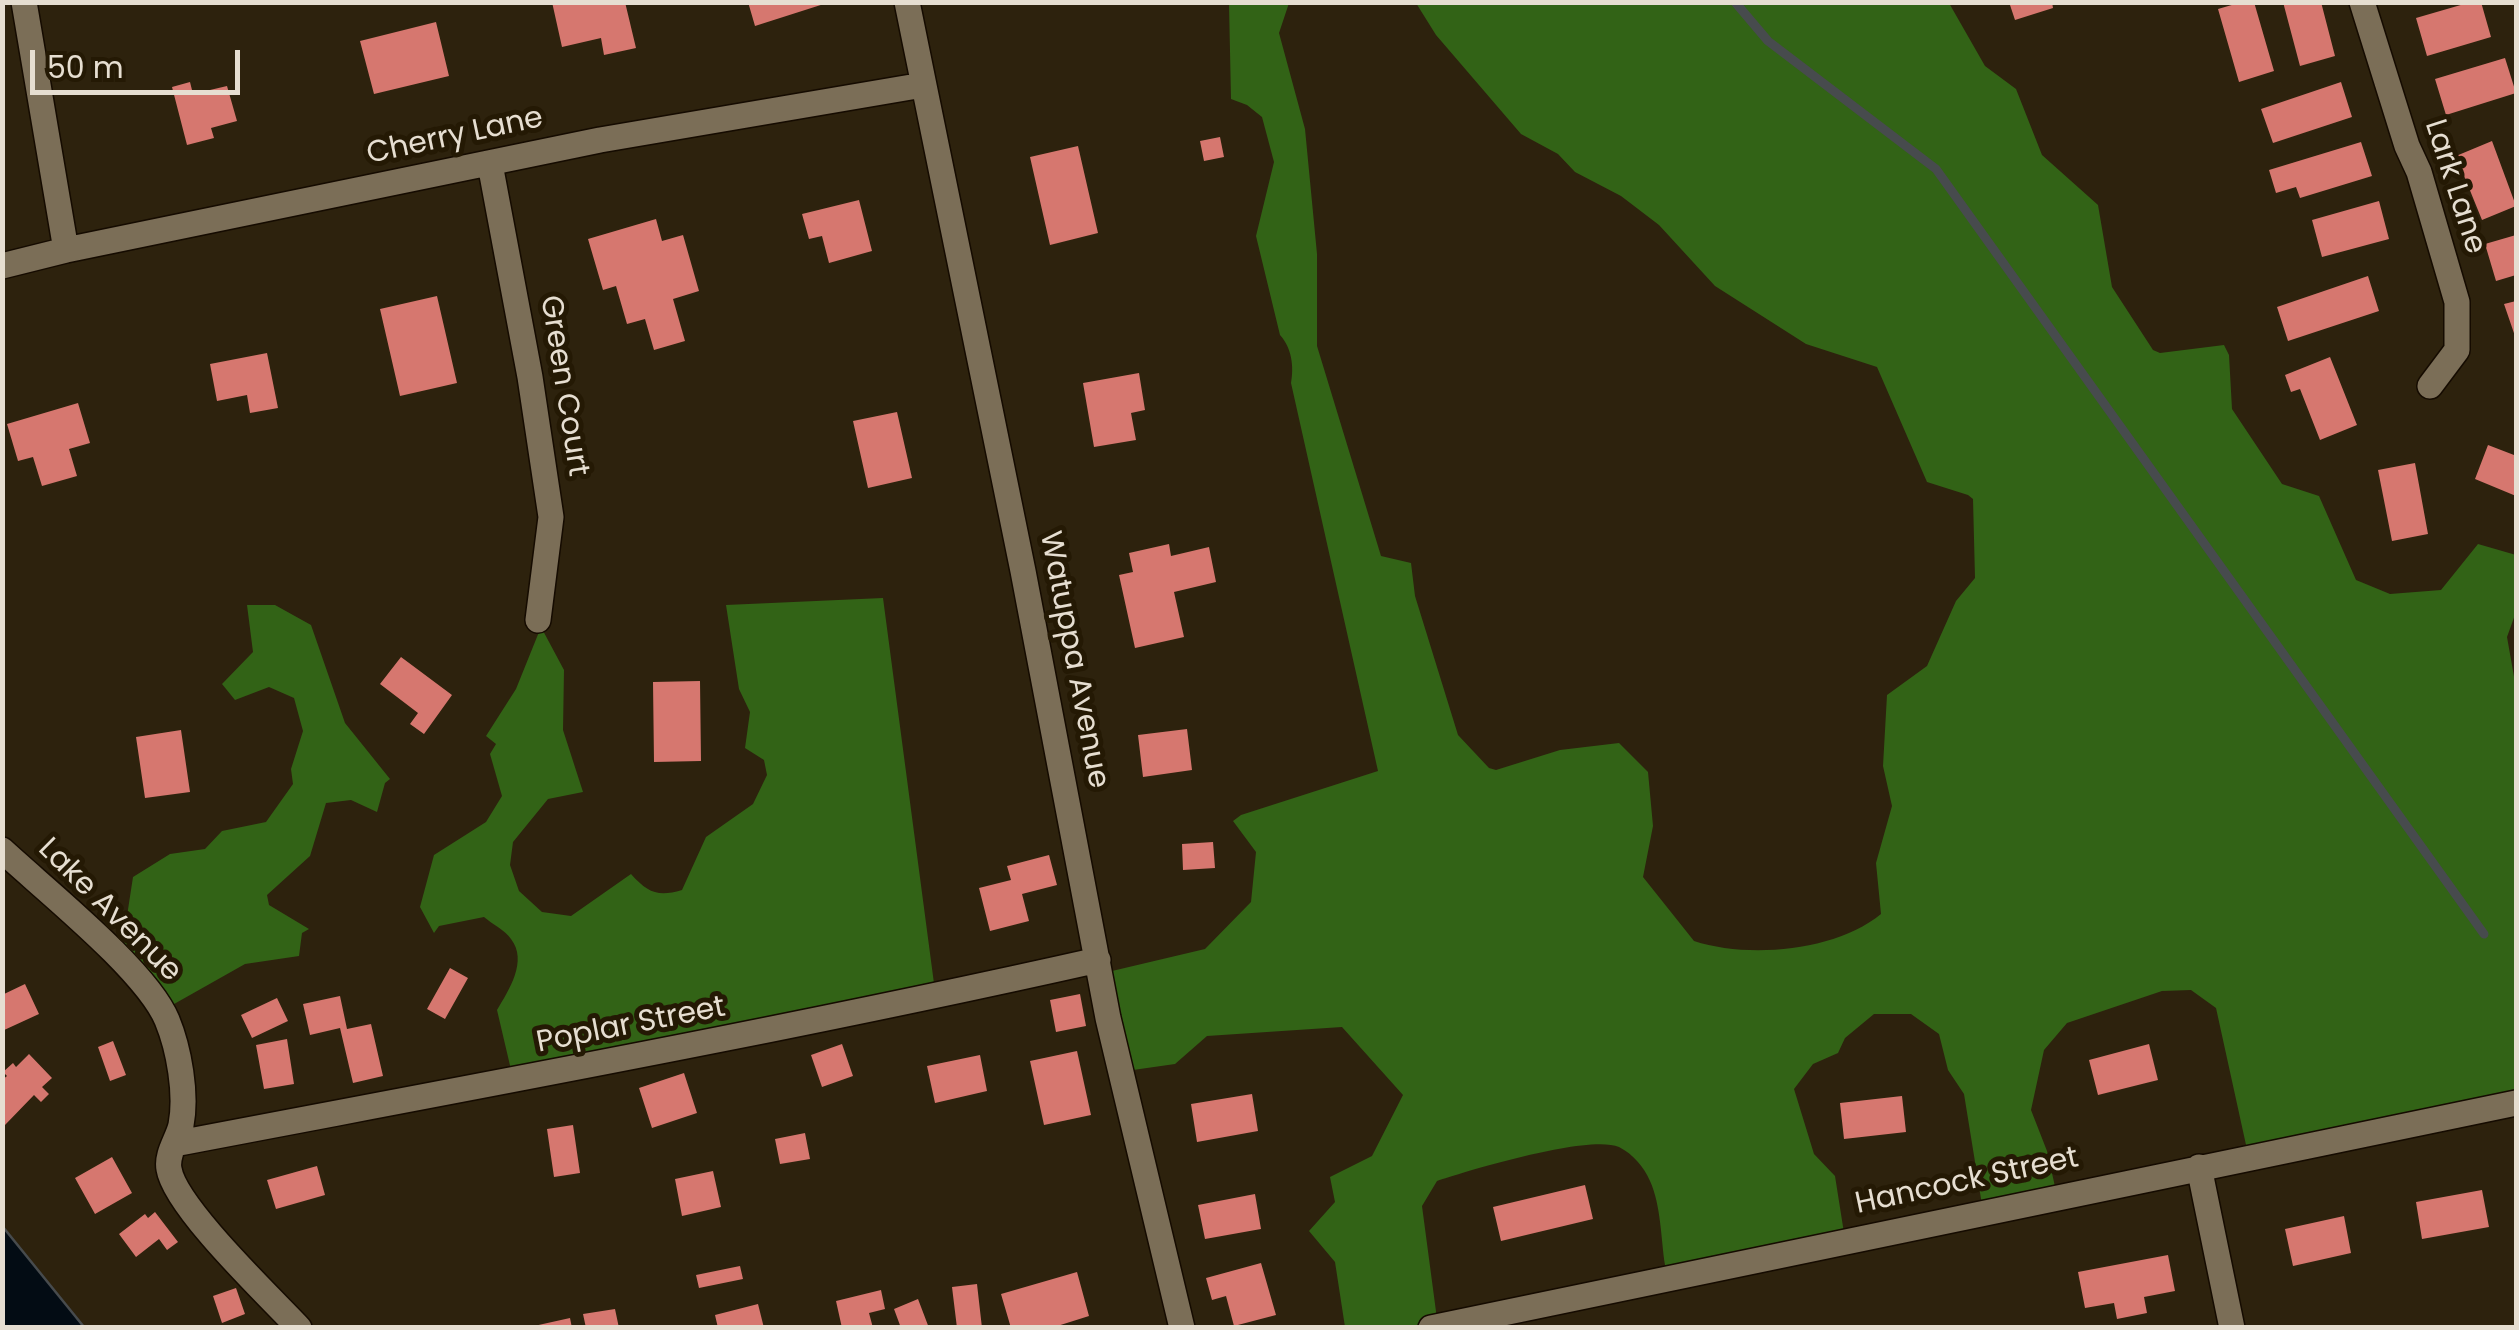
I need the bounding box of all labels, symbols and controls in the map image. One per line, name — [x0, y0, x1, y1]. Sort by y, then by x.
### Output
scale bar — [35, 30, 245, 92]
text: 50 m — [47, 46, 124, 89]
street label: Cherry Lane — [364, 101, 546, 173]
street label: Lark Lane — [2415, 115, 2493, 259]
street label: Green Court — [531, 293, 595, 479]
street label: Watuppa Avenue — [1030, 528, 1116, 792]
street label: Lake Avenue — [30, 832, 188, 990]
street label: Poplar Street — [534, 990, 728, 1062]
street label: Hancock Street — [1852, 1141, 2082, 1223]

